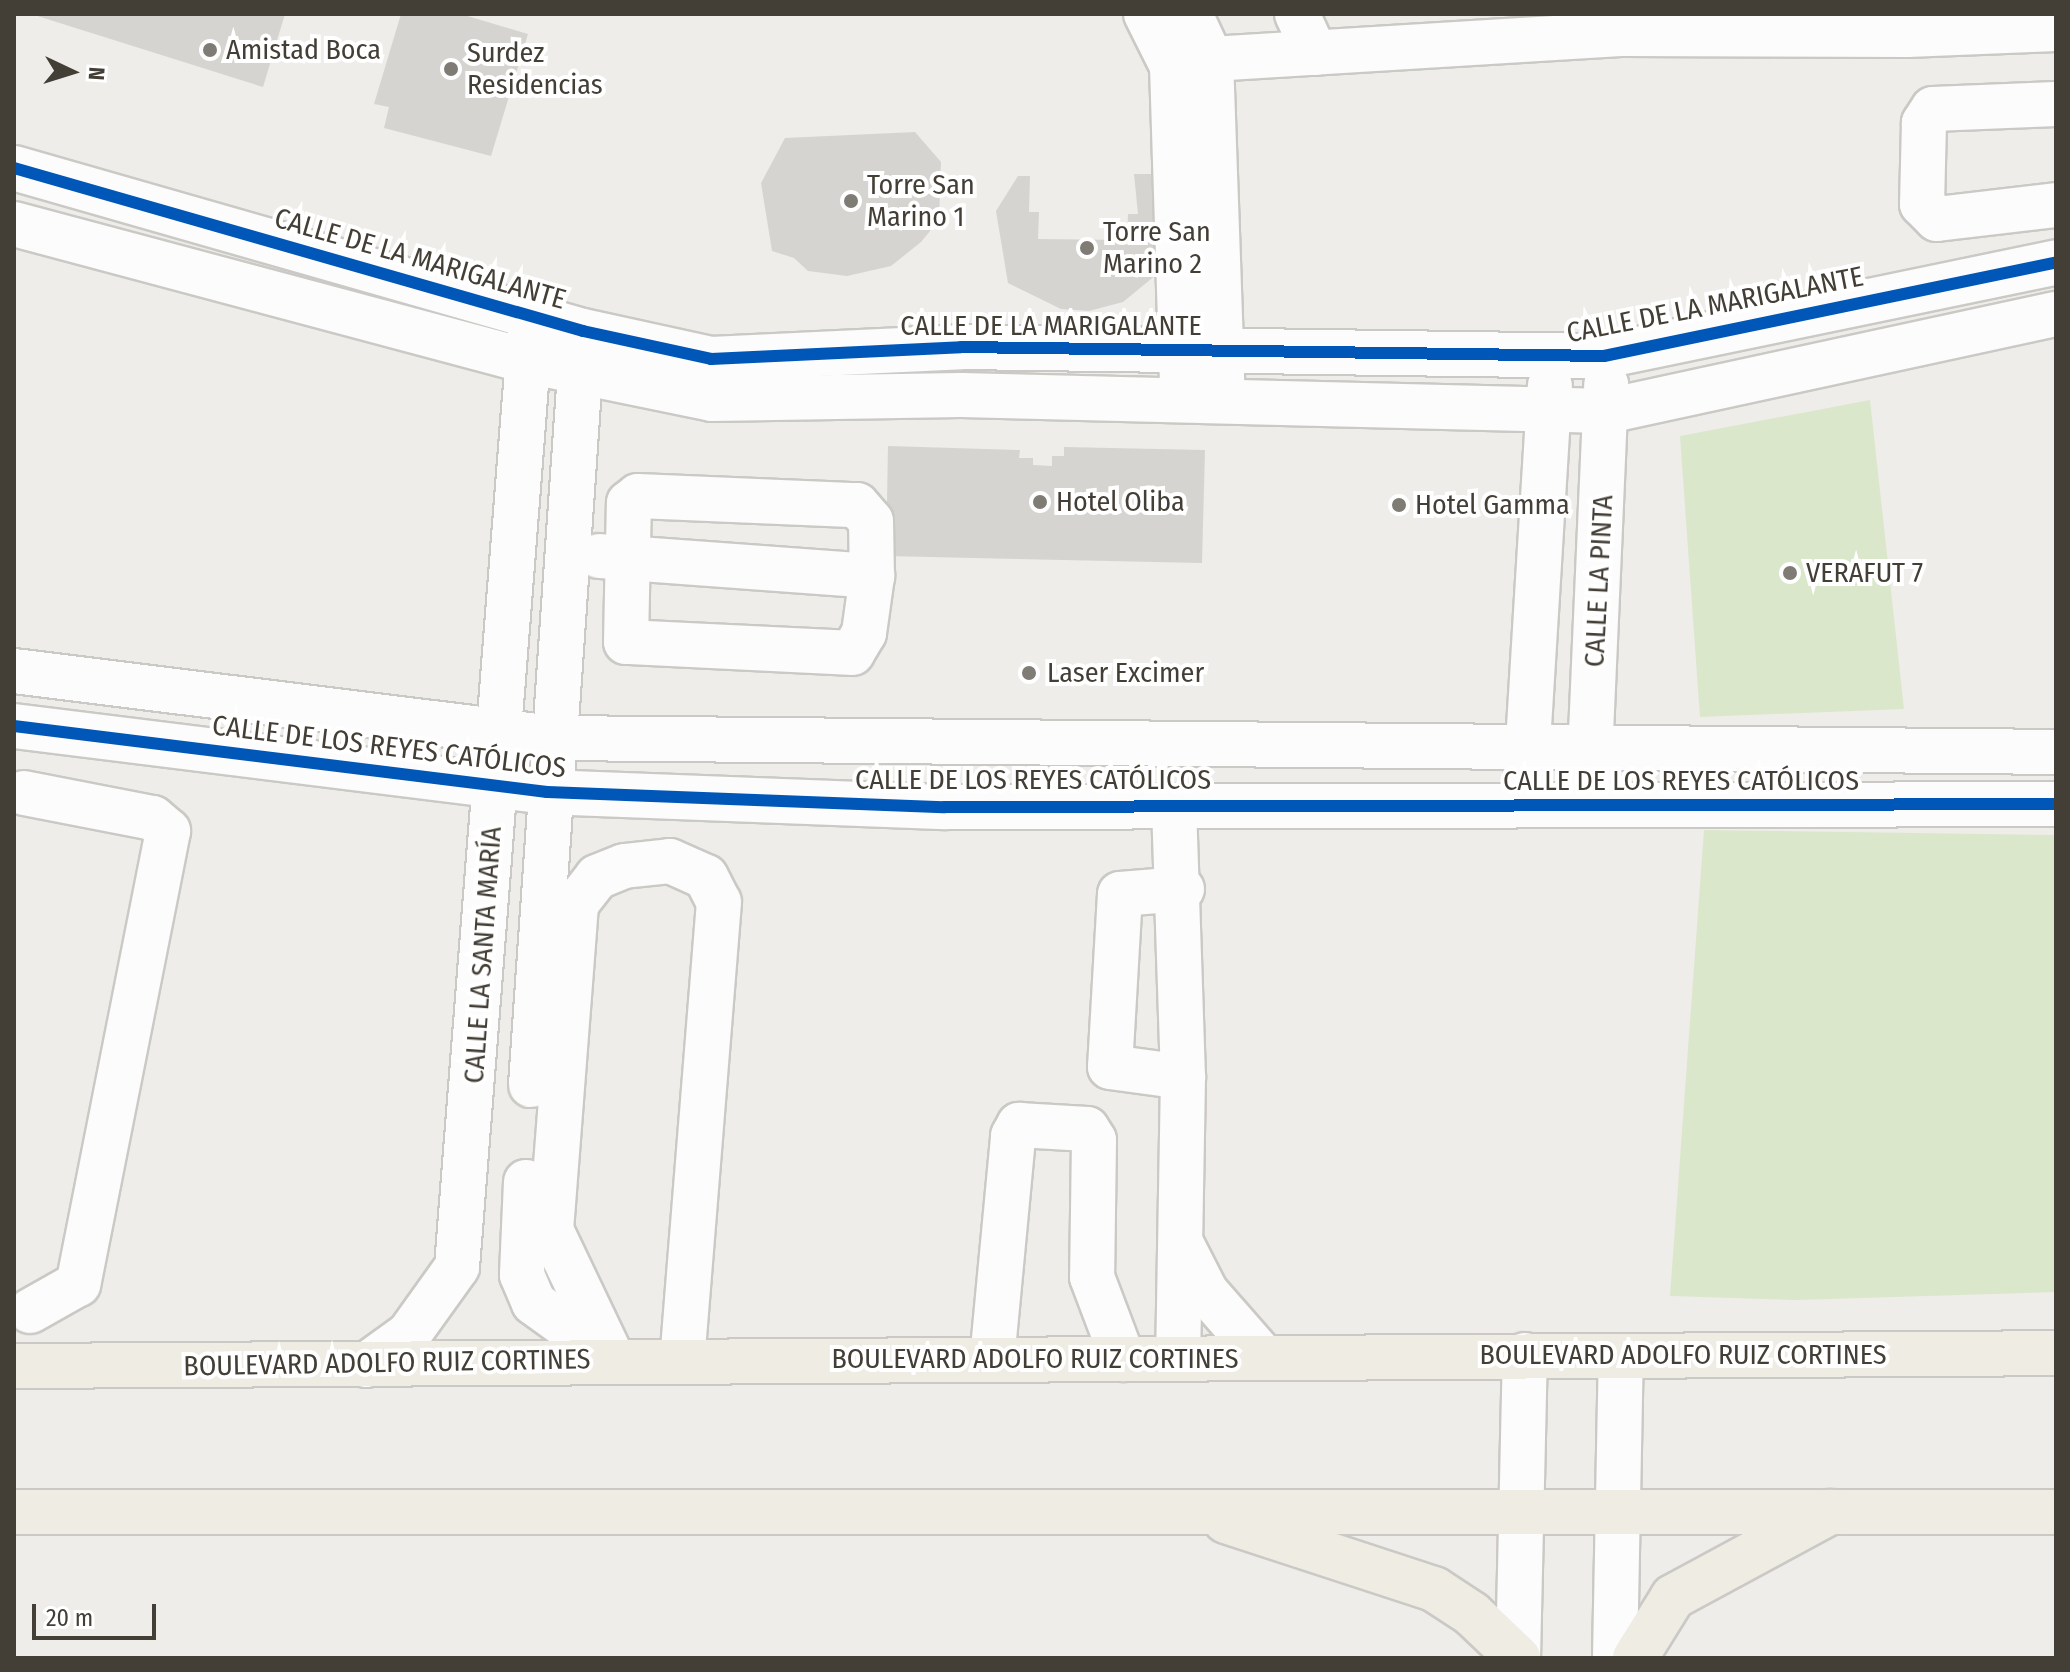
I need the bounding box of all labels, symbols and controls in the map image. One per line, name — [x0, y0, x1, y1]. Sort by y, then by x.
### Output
north arrow — [32, 32, 112, 112]
place label: Amistad Boca — [226, 33, 381, 67]
place label: Surdez Residencias — [467, 36, 603, 102]
marker: Amistad Boca — [201, 41, 219, 59]
marker: Surdez Residencias — [442, 60, 460, 78]
text: N — [83, 66, 110, 81]
place label: Torre San Marino 1 — [867, 168, 975, 234]
marker: Torre San Marino 1 — [842, 192, 860, 210]
street label: CALLE DE LA MARIGALANTE — [271, 201, 569, 317]
place label: Torre San Marino 2 — [1103, 215, 1211, 281]
marker: Torre San Marino 2 — [1078, 239, 1096, 257]
street label: CALLE DE LA MARIGALANTE — [1564, 260, 1866, 350]
street label: CALLE DE LA MARIGALANTE — [900, 309, 1202, 343]
place label: Hotel Oliba — [1056, 485, 1185, 519]
place label: Hotel Gamma — [1415, 488, 1570, 522]
marker: Hotel Oliba — [1031, 493, 1049, 511]
street label: CALLE LA PINTA — [1578, 494, 1620, 668]
marker: Hotel Gamma — [1390, 496, 1408, 514]
place label: VERAFUT 7 — [1806, 556, 1923, 590]
marker: VERAFUT 7 — [1781, 564, 1799, 582]
place label: Laser Excimer — [1047, 656, 1204, 690]
marker: Laser Excimer — [1018, 662, 1040, 684]
street label: CALLE DE LOS REYES CATÓLICOS — [210, 709, 568, 785]
street label: CALLE DE LOS REYES CATÓLICOS — [855, 763, 1211, 797]
street label: CALLE DE LOS REYES CATÓLICOS — [1503, 764, 1859, 798]
street label: CALLE LA SANTA MARÍA — [457, 825, 509, 1085]
street label: BOULEVARD ADOLFO RUIZ CORTINES — [1479, 1338, 1887, 1372]
street label: BOULEVARD ADOLFO RUIZ CORTINES — [831, 1342, 1239, 1376]
street label: BOULEVARD ADOLFO RUIZ CORTINES — [183, 1343, 591, 1383]
scale bar — [36, 1588, 160, 1638]
text: 20 m — [46, 1604, 93, 1632]

